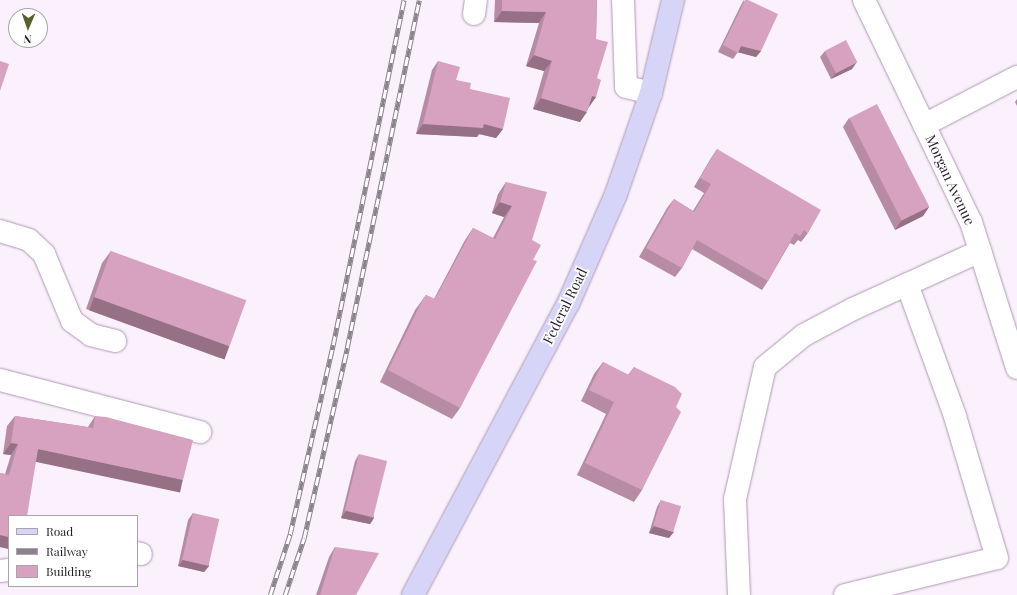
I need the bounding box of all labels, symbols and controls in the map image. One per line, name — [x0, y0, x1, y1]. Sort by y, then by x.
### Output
north arrow — [8, 8, 48, 48]
text: N — [23, 32, 32, 47]
street label: Morgan Avenue — [922, 132, 978, 228]
street label: Federal Road — [539, 265, 591, 347]
legend — [8, 515, 138, 587]
text: Road — [46, 523, 73, 539]
text: Railway — [46, 543, 88, 559]
text: Building — [46, 563, 91, 579]

